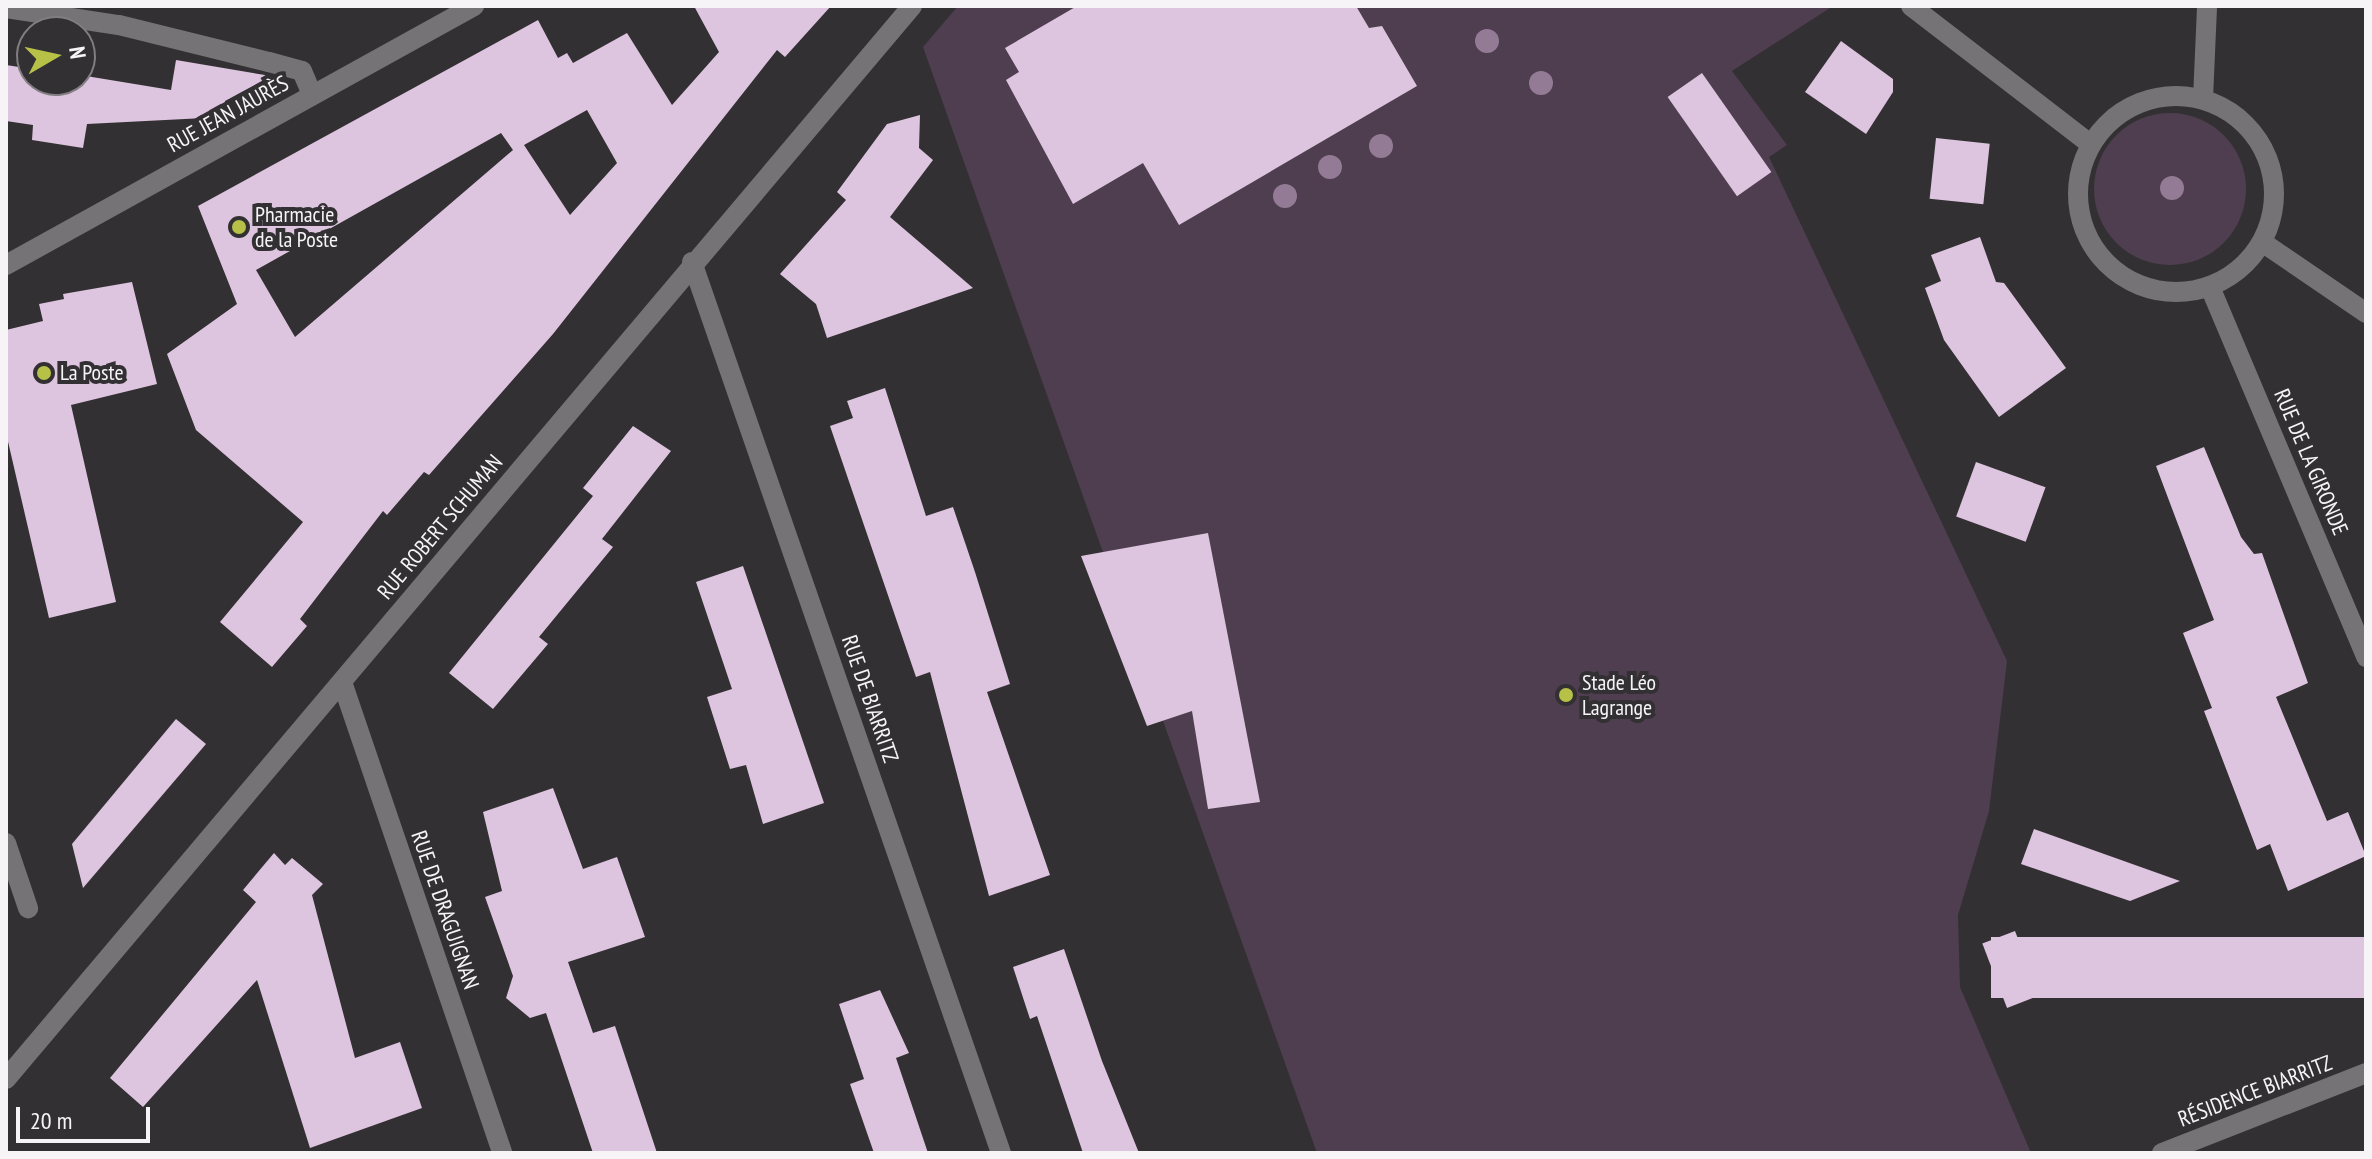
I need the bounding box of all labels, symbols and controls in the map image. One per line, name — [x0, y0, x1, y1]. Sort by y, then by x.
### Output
north arrow — [16, 16, 96, 96]
text: N — [63, 44, 92, 61]
street label: RUE JEAN JAURÈS — [163, 70, 293, 158]
place label: Pharmacie de la Poste — [255, 201, 338, 252]
marker: Pharmacie de la Poste — [230, 218, 248, 236]
place label: La Poste — [60, 360, 123, 386]
marker: La Poste — [35, 364, 53, 382]
street label: RUE DE LA GIRONDE — [2268, 385, 2354, 539]
street label: RUE ROBERT SCHUMAN — [372, 449, 508, 605]
street label: RUE DE BIARRITZ — [836, 632, 904, 766]
place label: Stade Léo Lagrange — [1582, 669, 1656, 720]
marker: Stade Léo Lagrange — [1557, 686, 1575, 704]
street label: RUE DE DRAGUIGNAN — [406, 827, 484, 993]
street label: RÉSIDENCE BIARRITZ — [2174, 1050, 2336, 1132]
scale bar — [20, 1091, 154, 1141]
text: 20 m — [30, 1105, 72, 1136]

